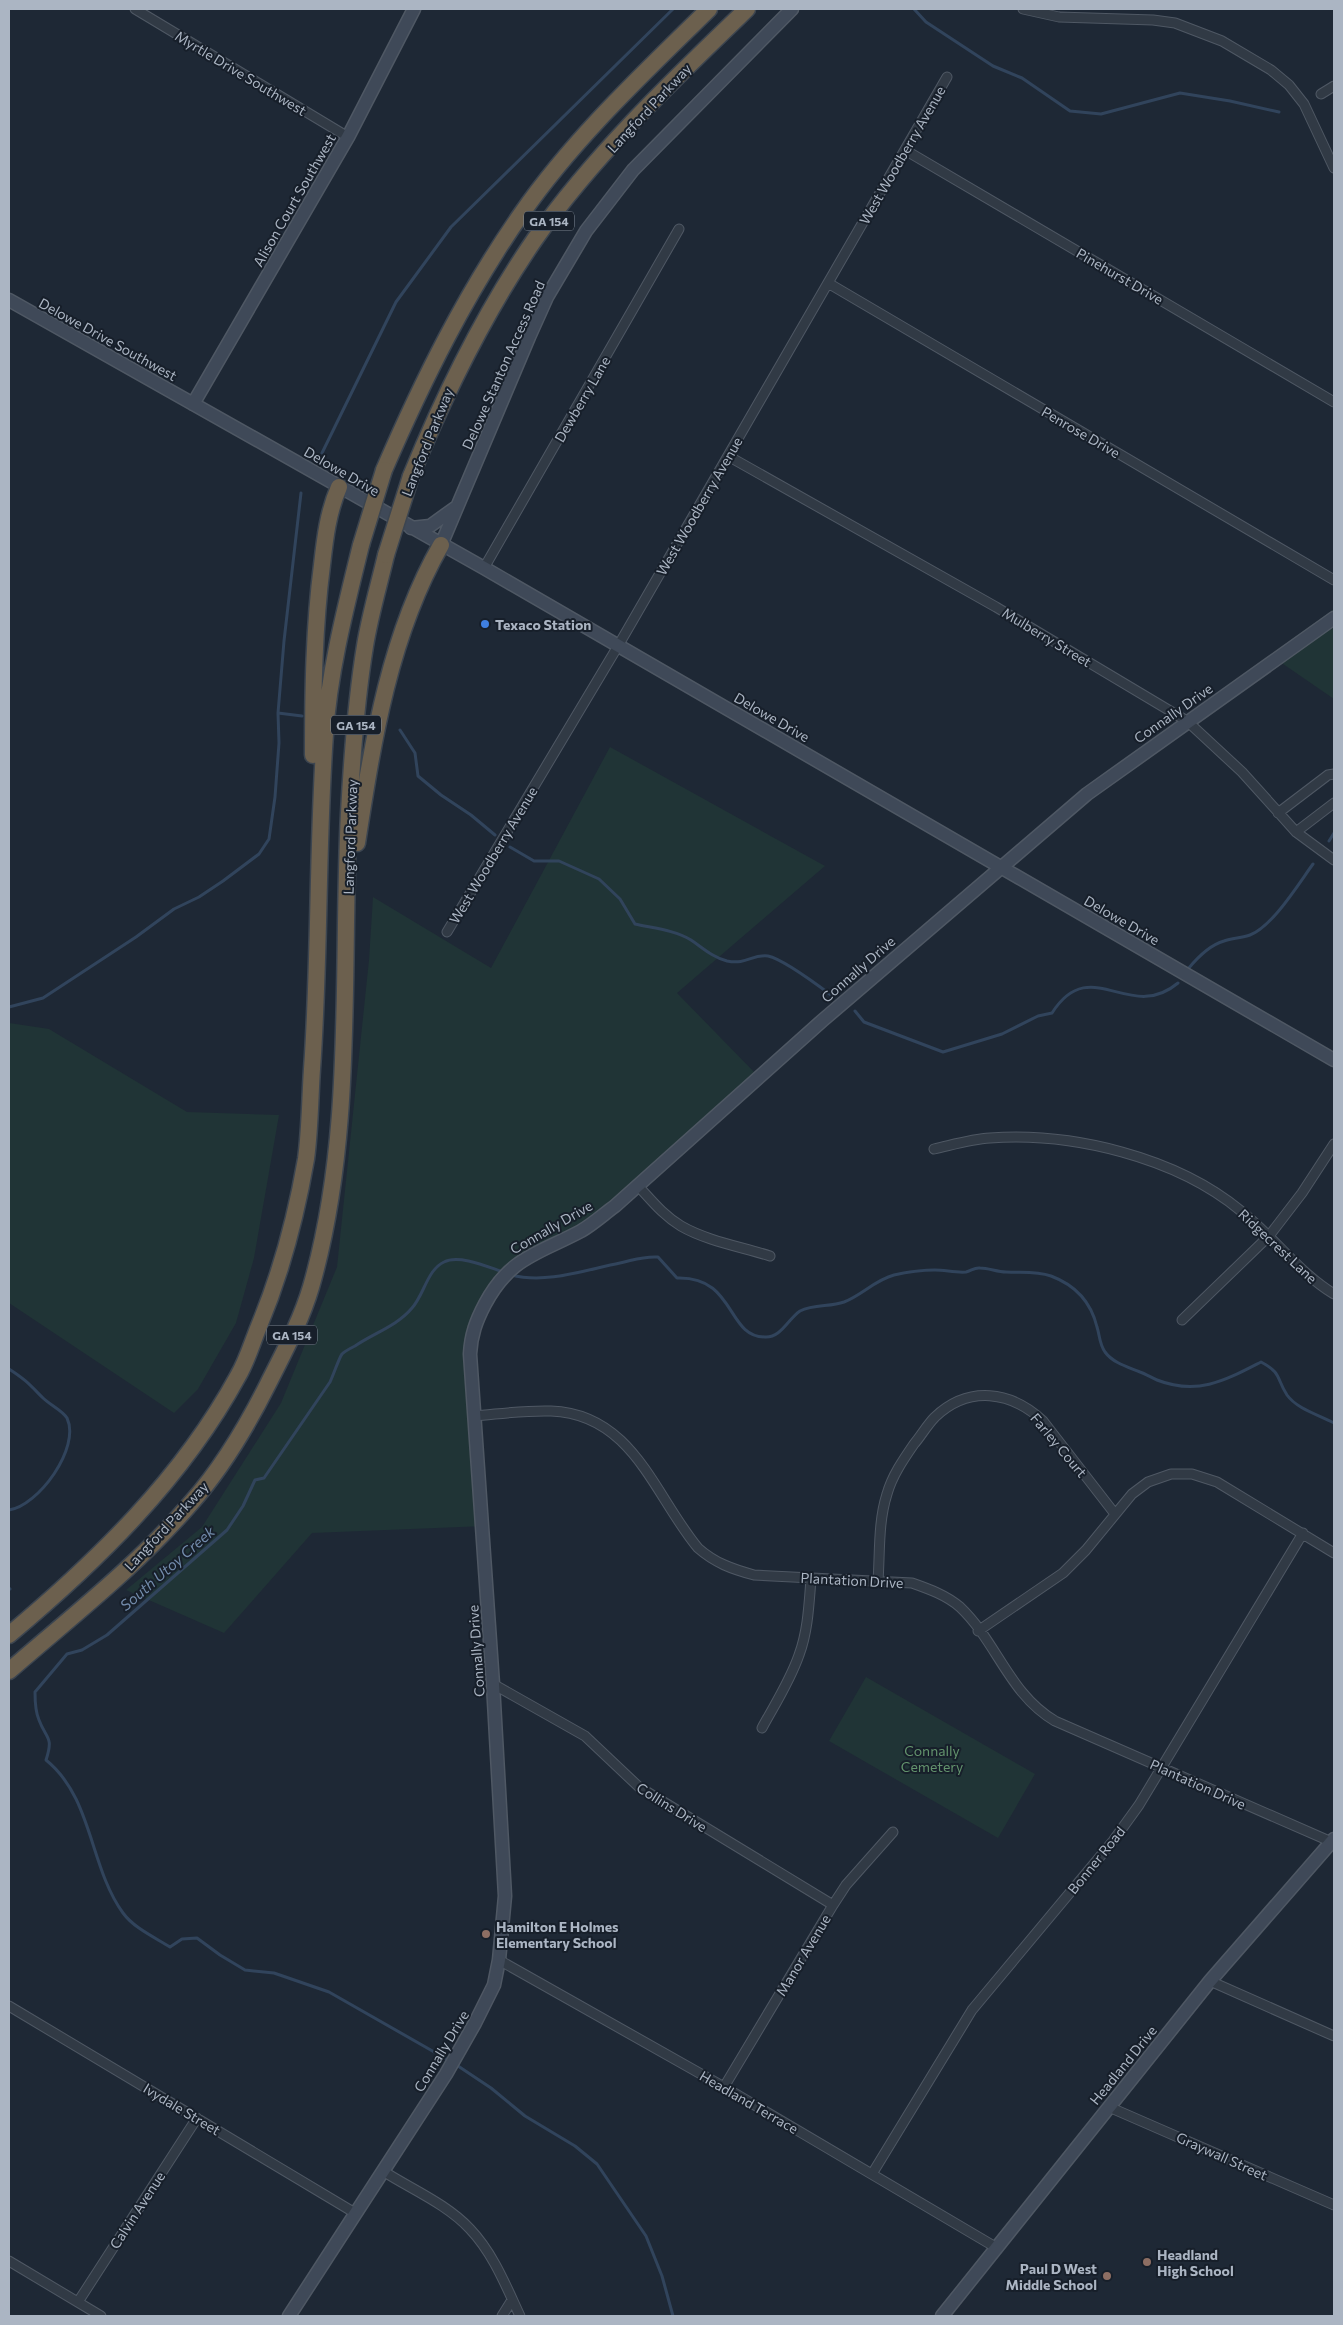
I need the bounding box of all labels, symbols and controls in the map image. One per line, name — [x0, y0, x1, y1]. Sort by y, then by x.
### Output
street label: Myrtle Drive Southwest — [172, 27, 310, 119]
street label: Langford Parkway — [603, 60, 695, 156]
street label: West Woodberry Avenue — [855, 83, 949, 227]
street label: Alison Court Southwest — [249, 130, 339, 269]
road number: GA 154 — [524, 212, 574, 230]
street label: Pinehurst Drive — [1074, 244, 1166, 308]
street label: Delowe Stanton Access Road — [458, 278, 548, 452]
street label: Delowe Drive Southwest — [36, 294, 180, 384]
street label: Dewberry Lane — [551, 353, 613, 445]
street label: Langford Parkway — [398, 385, 456, 499]
street label: Penrose Drive — [1039, 403, 1123, 461]
street label: West Woodberry Avenue — [652, 434, 746, 578]
street label: Delowe Drive — [301, 443, 383, 499]
street label: Mulberry Street — [999, 604, 1095, 670]
place label: Texaco Station — [495, 616, 591, 633]
marker: Texaco Station — [479, 618, 491, 630]
street label: Connally Drive — [1130, 680, 1216, 746]
street label: Delowe Drive — [731, 689, 813, 745]
road number: GA 154 — [331, 716, 381, 734]
street label: Langford Parkway — [339, 779, 361, 895]
street label: West Woodberry Avenue — [445, 783, 541, 927]
street label: Delowe Drive — [1081, 892, 1163, 948]
street label: Connally Drive — [818, 932, 898, 1006]
street label: Connally Drive — [507, 1197, 595, 1257]
street label: Ridgecrest Lane — [1235, 1205, 1321, 1287]
road number: GA 154 — [267, 1326, 317, 1344]
street label: Farley Court — [1027, 1409, 1091, 1481]
street label: Langford Parkway — [120, 1478, 212, 1574]
water label: South Utoy Creek — [116, 1521, 219, 1614]
street label: Plantation Drive — [800, 1569, 904, 1591]
street label: Connally Drive — [464, 1604, 488, 1698]
park label: Connally Cemetery — [901, 1742, 963, 1775]
street label: Plantation Drive — [1148, 1755, 1248, 1813]
street label: Collins Drive — [634, 1779, 710, 1835]
street label: Bonner Road — [1064, 1823, 1128, 1897]
street label: Manor Avenue — [772, 1911, 834, 1999]
place label: Hamilton E Holmes Elementary School — [496, 1918, 619, 1951]
marker: Hamilton E Holmes Elementary School — [480, 1928, 492, 1940]
street label: Connally Drive — [410, 2007, 472, 2095]
street label: Headland Drive — [1086, 2022, 1160, 2108]
street label: Headland Terrace — [697, 2067, 801, 2137]
street label: Ivydale Street — [140, 2079, 224, 2139]
street label: Graywall Street — [1174, 2128, 1270, 2184]
street label: Calvin Avenue — [106, 2168, 168, 2252]
place label: Headland High School — [1157, 2246, 1234, 2279]
marker: Headland High School — [1141, 2256, 1153, 2268]
place label: Paul D West Middle School — [1006, 2260, 1097, 2293]
marker: Paul D West Middle School — [1101, 2270, 1113, 2282]

